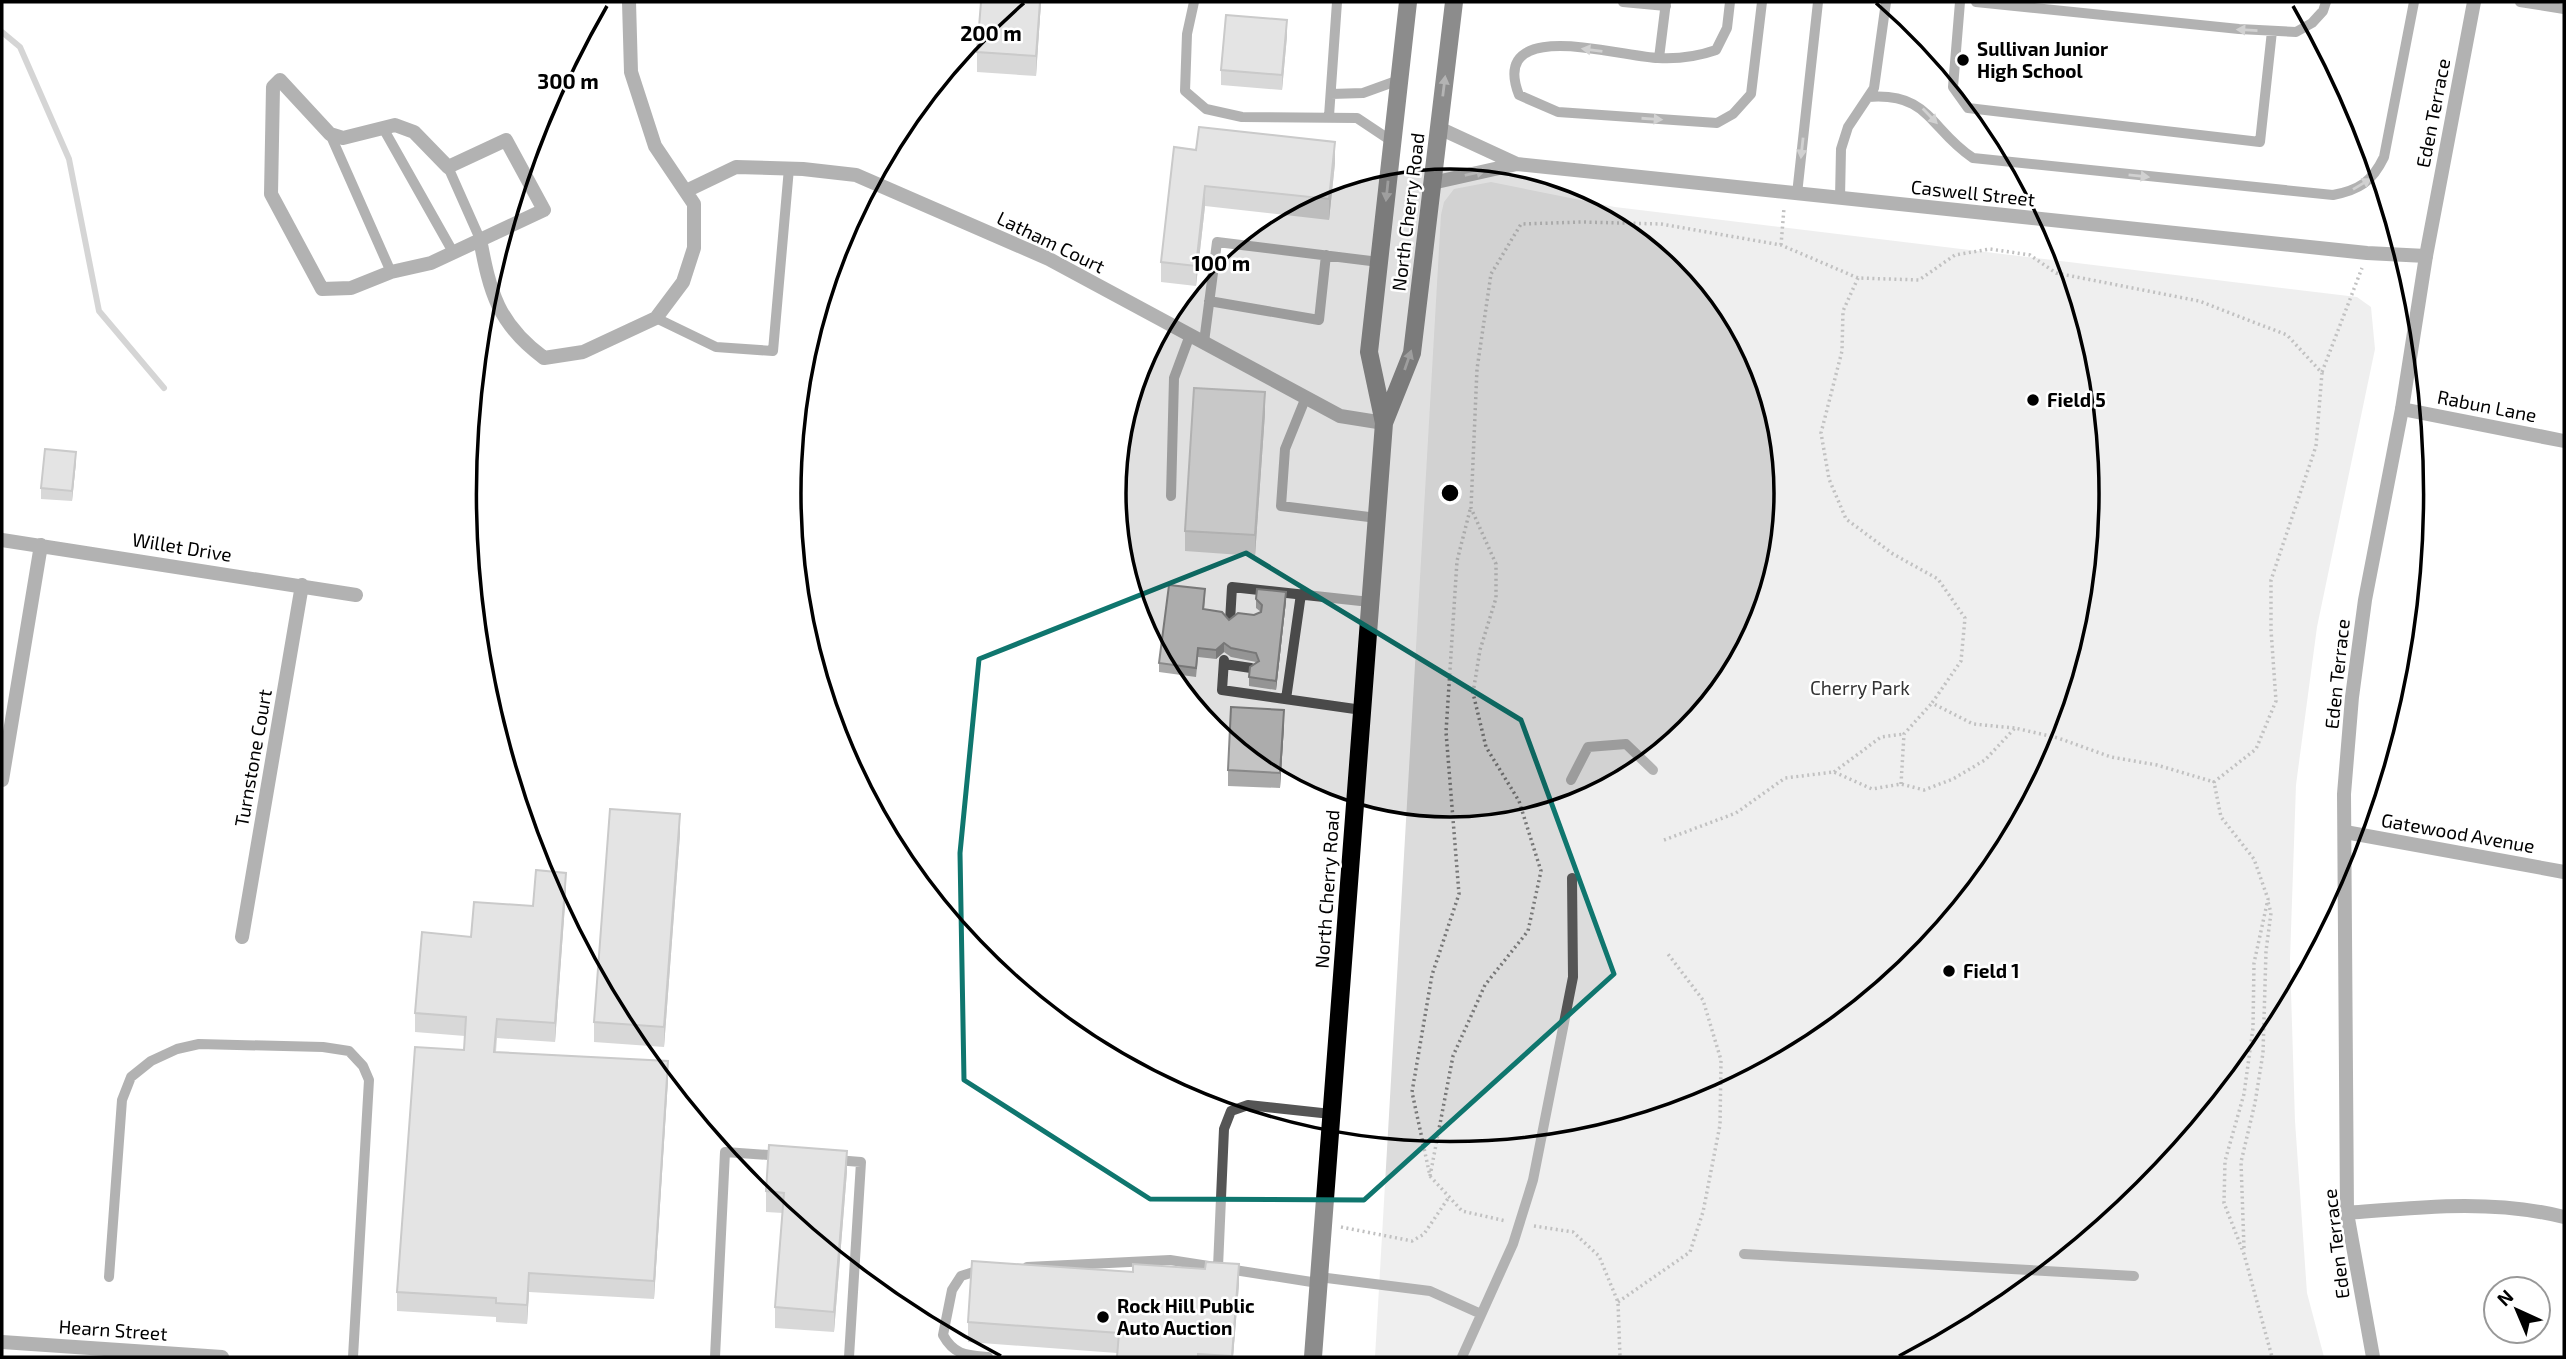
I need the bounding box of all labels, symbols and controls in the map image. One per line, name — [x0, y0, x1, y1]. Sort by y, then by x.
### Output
text: 200 m — [960, 20, 1022, 45]
one-way arrow — [2236, 24, 2258, 35]
place label: Sullivan Junior High School — [1977, 37, 2108, 82]
one-way arrow — [1580, 45, 1602, 56]
marker: Sullivan Junior High School — [1955, 52, 1971, 68]
street label: Eden Terrace — [2411, 56, 2454, 169]
text: 300 m — [537, 68, 599, 93]
one-way arrow — [1439, 75, 1450, 97]
one-way arrow — [1922, 107, 1938, 124]
one-way arrow — [1641, 114, 1663, 125]
street label: North Cherry Road — [1386, 131, 1429, 292]
one-way arrow — [1796, 137, 1807, 159]
one-way arrow — [1464, 168, 1486, 179]
one-way arrow — [2128, 170, 2150, 181]
street label: Caswell Street — [1910, 175, 2036, 210]
one-way arrow — [2353, 178, 2372, 190]
one-way arrow — [1382, 181, 1393, 203]
street label: Latham Court — [994, 206, 1109, 278]
text: 100 m — [1192, 250, 1250, 275]
one-way arrow — [1403, 349, 1414, 370]
street label: Rabun Lane — [2436, 385, 2539, 426]
place label: Field 5 — [2047, 388, 2106, 411]
marker: Field 5 — [2025, 392, 2041, 408]
centre of rings — [1438, 481, 1462, 505]
street label: Willet Drive — [131, 527, 234, 566]
street label: Eden Terrace — [2319, 618, 2354, 730]
park label: Cherry Park — [1810, 676, 1910, 699]
street label: Turnstone Court — [229, 687, 276, 829]
street label: Gatewood Avenue — [2380, 808, 2537, 857]
street label: North Cherry Road — [1309, 809, 1344, 969]
place label: Field 1 — [1963, 959, 2019, 982]
marker: Field 1 — [1941, 963, 1957, 979]
street label: Eden Terrace — [2317, 1188, 2354, 1300]
north arrow — [2482, 1275, 2552, 1345]
text: N — [2492, 1284, 2518, 1310]
place label: Rock Hill Public Auto Auction — [1117, 1294, 1255, 1339]
marker: Rock Hill Public Auto Auction — [1095, 1309, 1111, 1325]
street label: Hearn Street — [58, 1314, 168, 1345]

